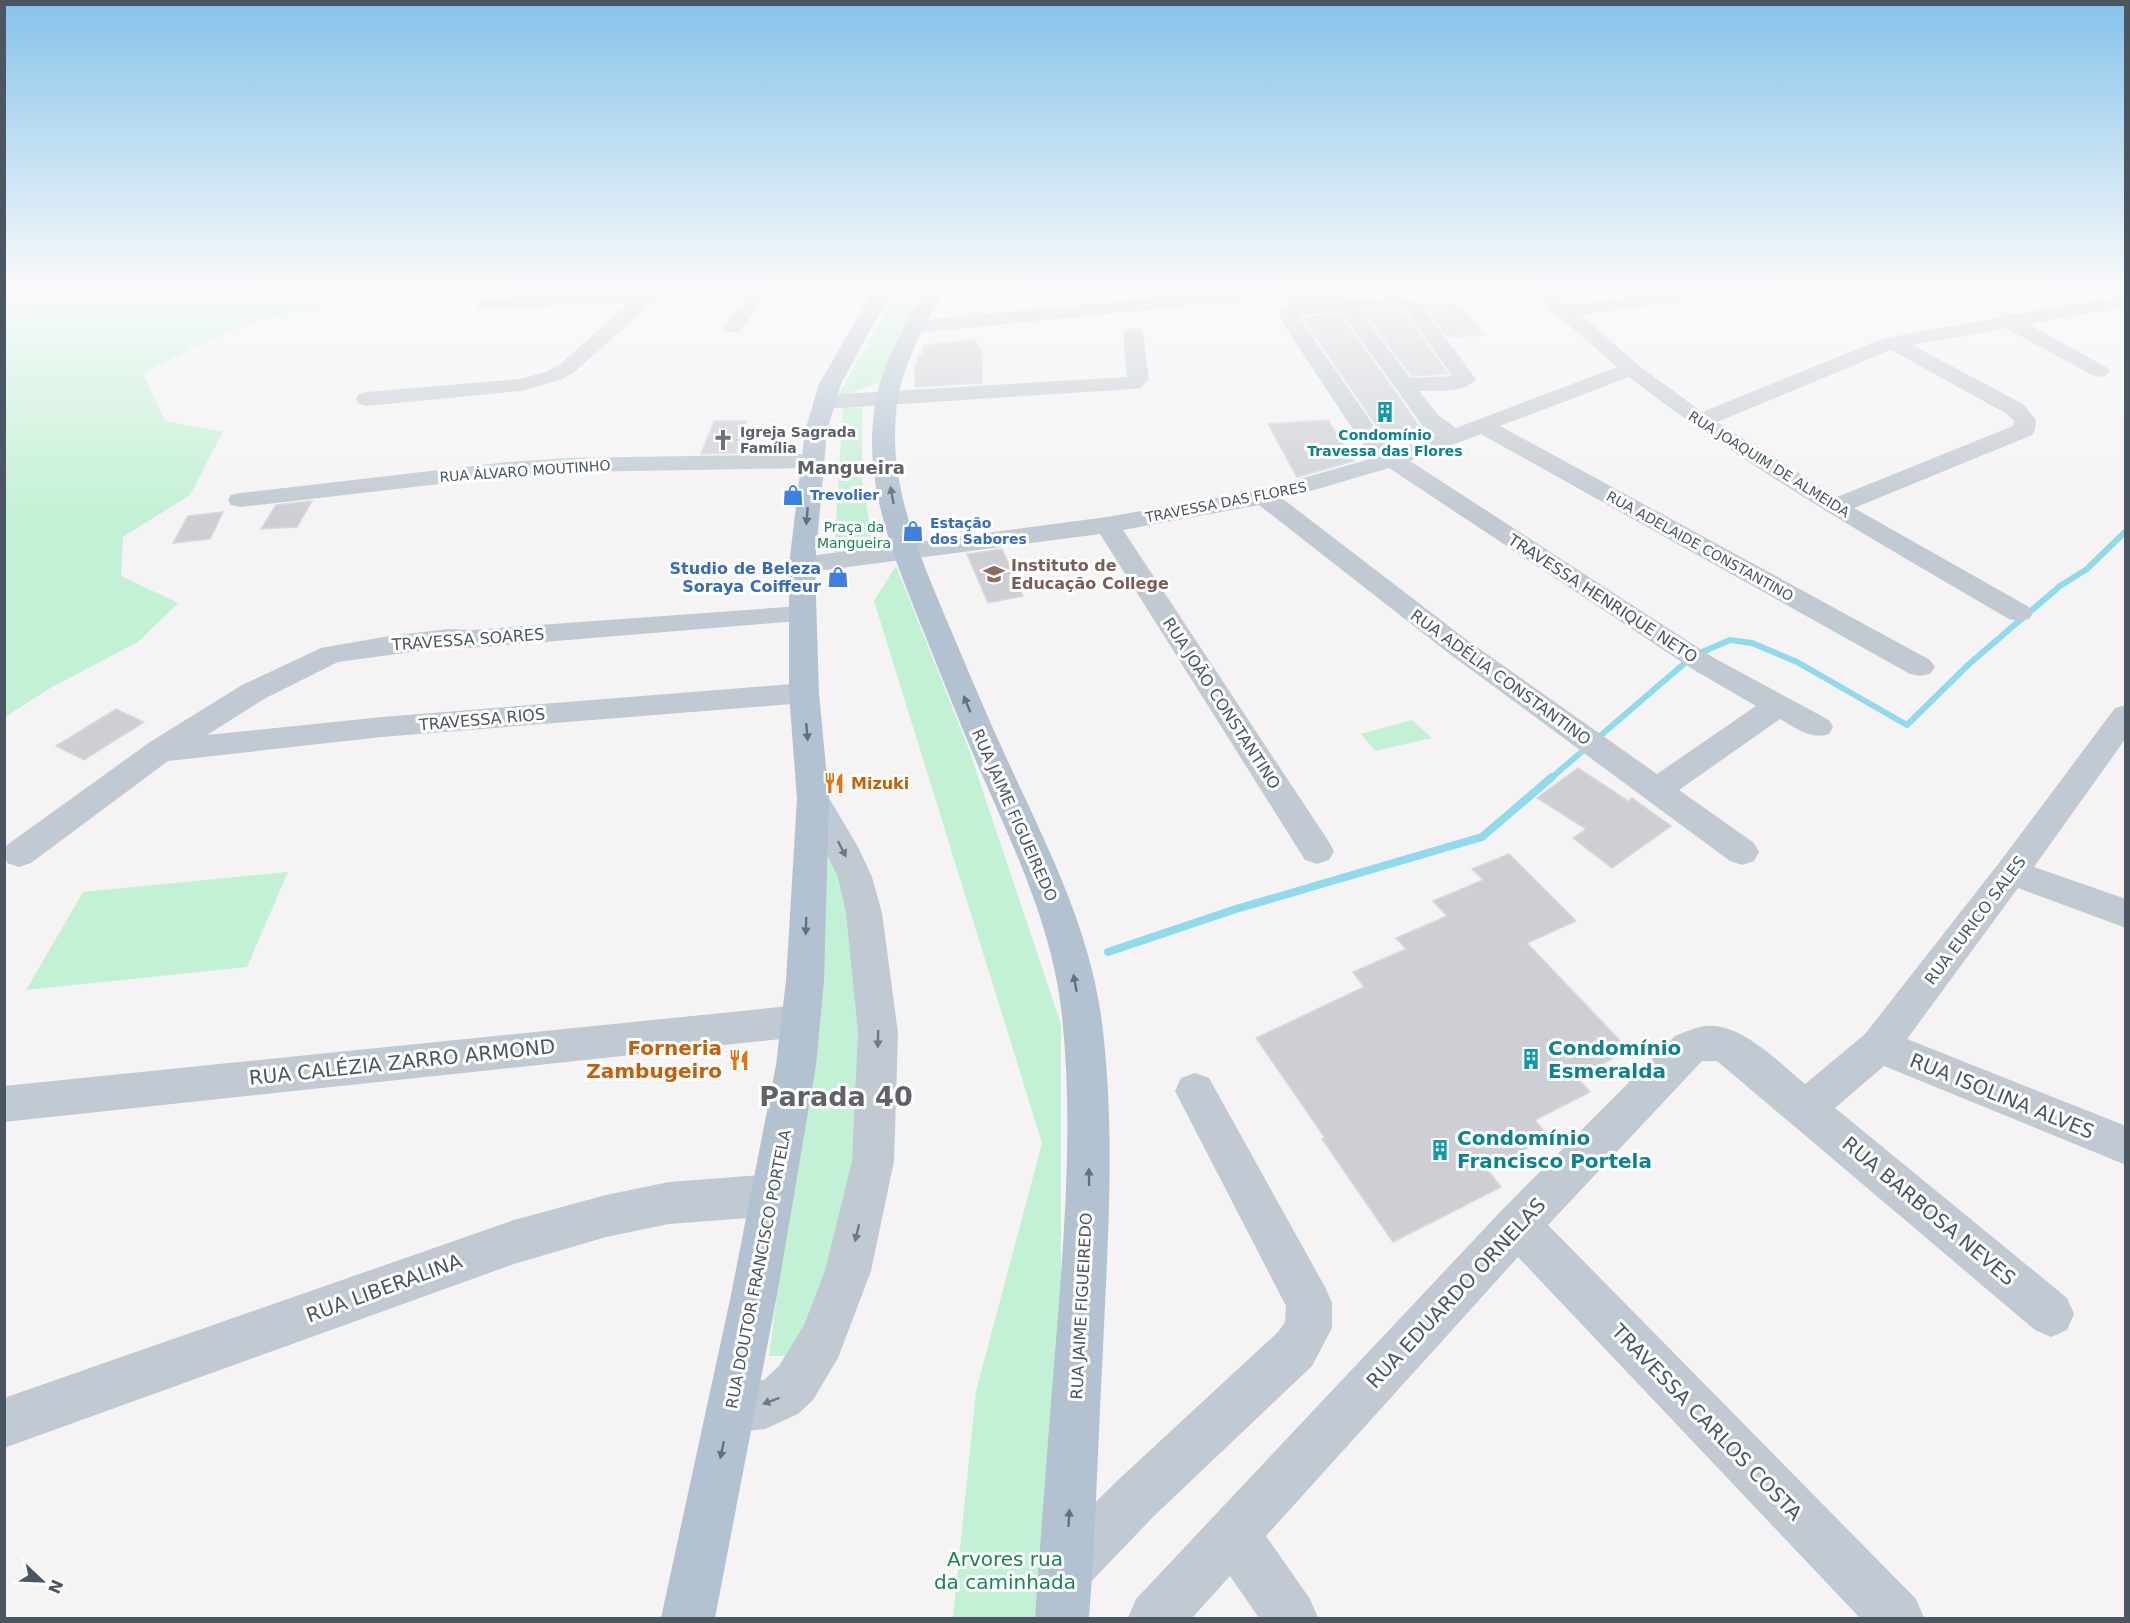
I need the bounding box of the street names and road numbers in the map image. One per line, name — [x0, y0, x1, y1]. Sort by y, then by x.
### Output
street label: RUA JOAQUIM DE ALMEIDA — [1686, 408, 1853, 520]
street label: RUA ÁLVARO MOUTINHO — [439, 457, 611, 485]
street label: TRAVESSA DAS FLORES — [1143, 478, 1308, 526]
street label: RUA ADELAIDE CONSTANTINO — [1604, 488, 1796, 604]
street label: TRAVESSA HENRIQUE NETO — [1504, 530, 1701, 667]
street label: RUA ADÉLIA CONSTANTINO — [1407, 606, 1595, 749]
street label: RUA JOÃO CONSTANTINO — [1159, 614, 1284, 793]
street label: TRAVESSA SOARES — [390, 625, 545, 654]
street label: TRAVESSA RIOS — [417, 705, 546, 735]
street label: RUA JAIME FIGUEIREDO — [968, 726, 1061, 904]
street label: RUA EURICO SALES — [1921, 852, 2030, 988]
street label: RUA CALÉZIA ZARRO ARMOND — [248, 1034, 556, 1090]
street label: RUA ISOLINA ALVES — [1906, 1048, 2098, 1144]
street label: RUA DOUTOR FRANCISCO PORTELA — [722, 1128, 795, 1410]
street label: RUA BARBOSA NEVES — [1838, 1132, 2020, 1290]
street label: RUA EDUARDO ORNELAS — [1361, 1193, 1551, 1393]
street label: RUA JAIME FIGUEIREDO — [1067, 1212, 1096, 1400]
street label: RUA LIBERALINA — [303, 1248, 466, 1327]
street label: TRAVESSA CARLOS COSTA — [1606, 1318, 1807, 1525]

